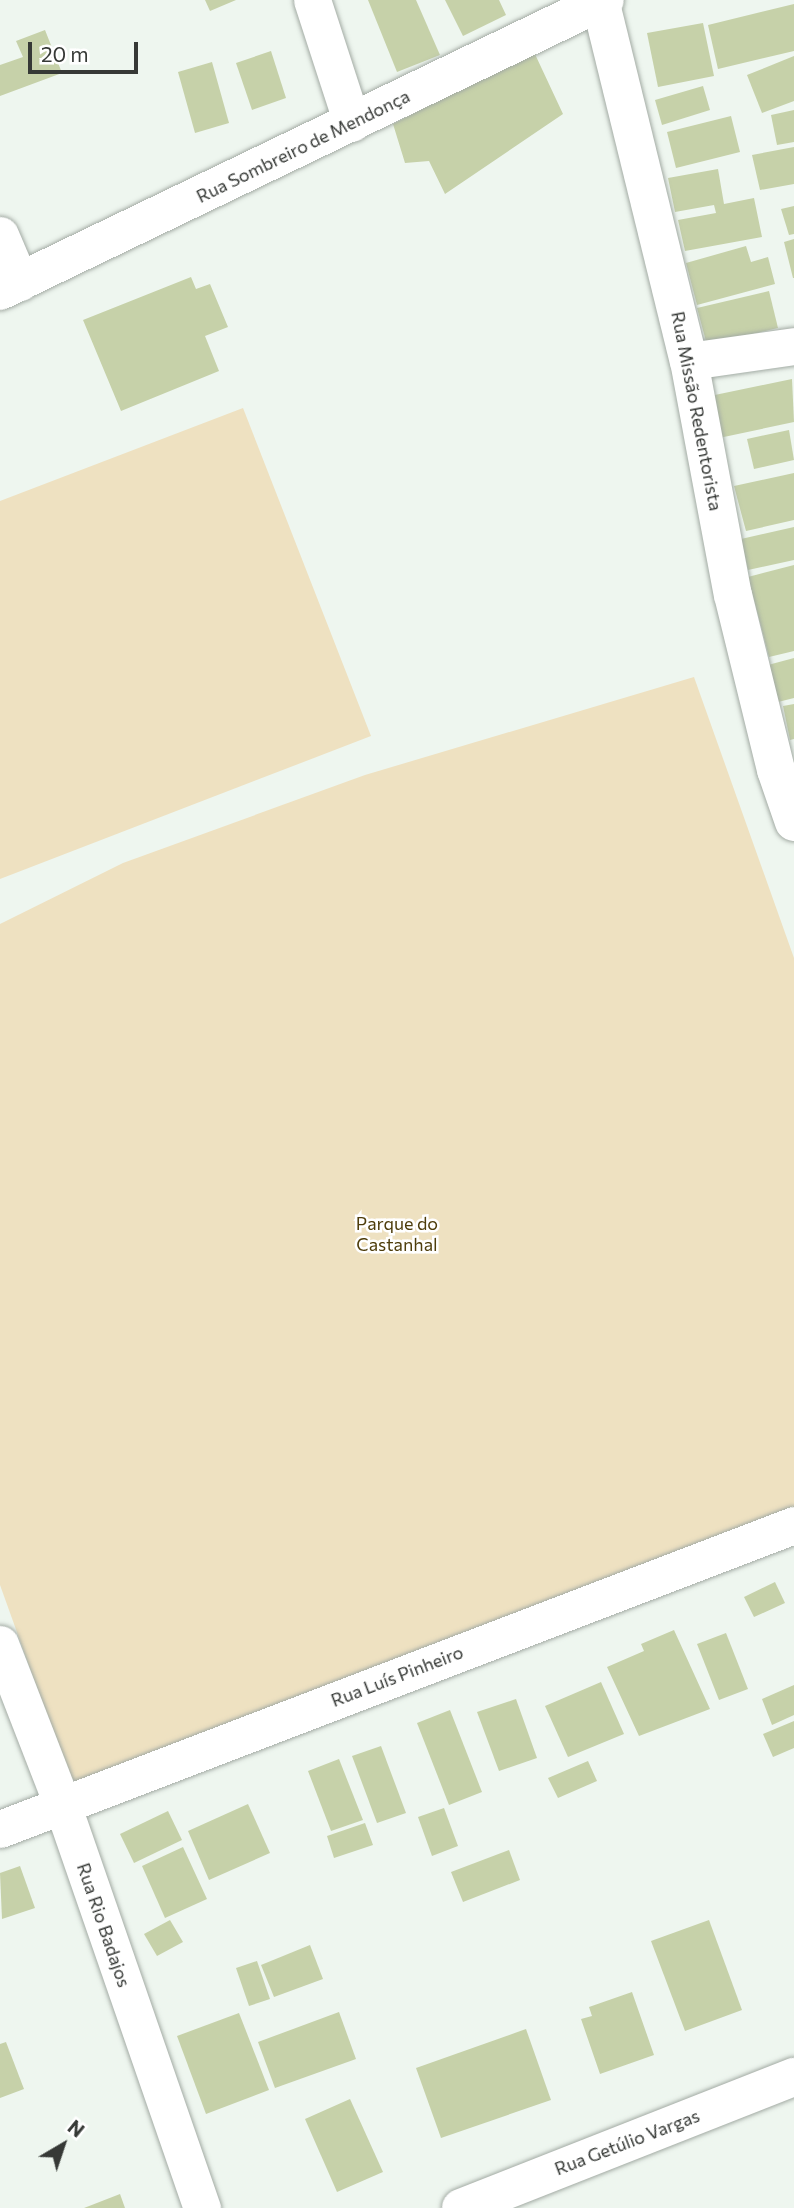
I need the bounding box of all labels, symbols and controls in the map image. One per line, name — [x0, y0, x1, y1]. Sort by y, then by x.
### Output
scale bar — [32, 28, 142, 72]
text: 20 m — [41, 41, 89, 66]
street label: Rua Sombreiro de Mendonça — [193, 85, 413, 207]
street label: Rua Missão Redentorista — [667, 310, 727, 512]
park label: Parque do Castanhal — [356, 1213, 438, 1256]
street label: Rua Luís Pinheiro — [328, 1641, 466, 1711]
street label: Rua Rio Badajos — [73, 1860, 135, 1990]
street label: Rua Getúlio Vargas — [551, 2104, 703, 2180]
north arrow — [28, 2110, 98, 2180]
text: N — [64, 2115, 89, 2142]

